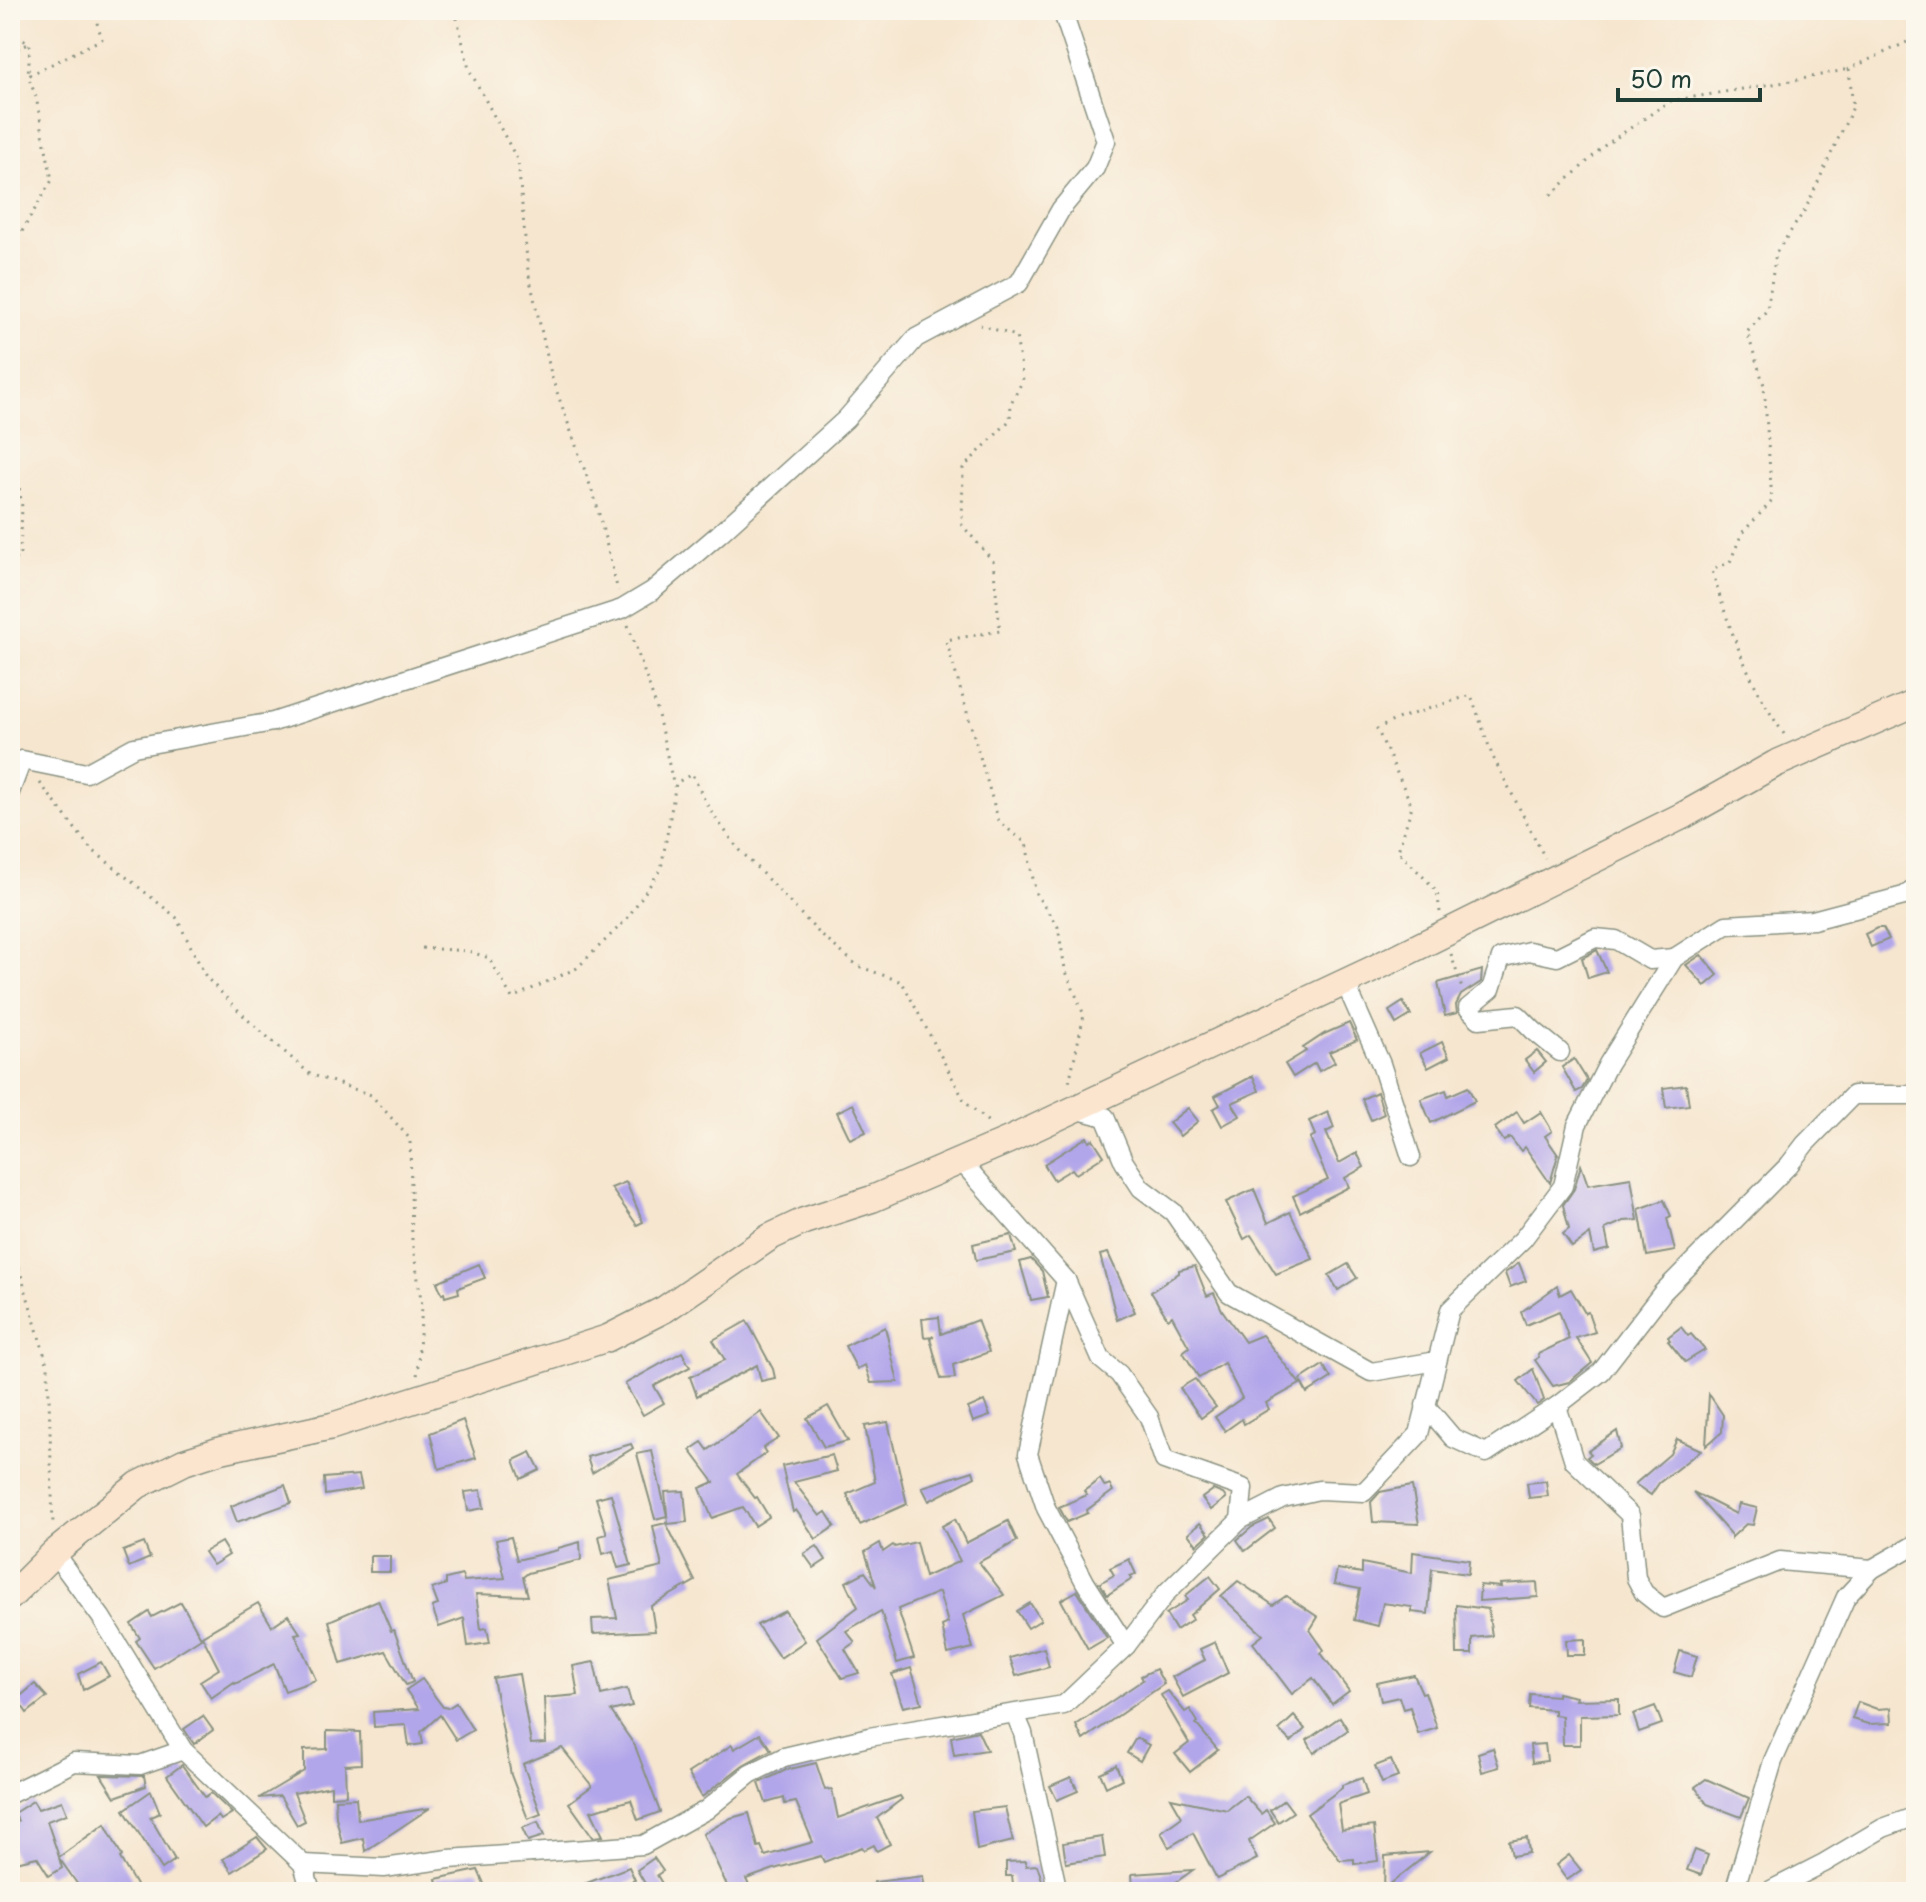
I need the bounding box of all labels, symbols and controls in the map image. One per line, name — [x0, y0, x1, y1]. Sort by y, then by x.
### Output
scale bar — [1618, 52, 1760, 102]
text: 50 m — [1630, 60, 1692, 96]

